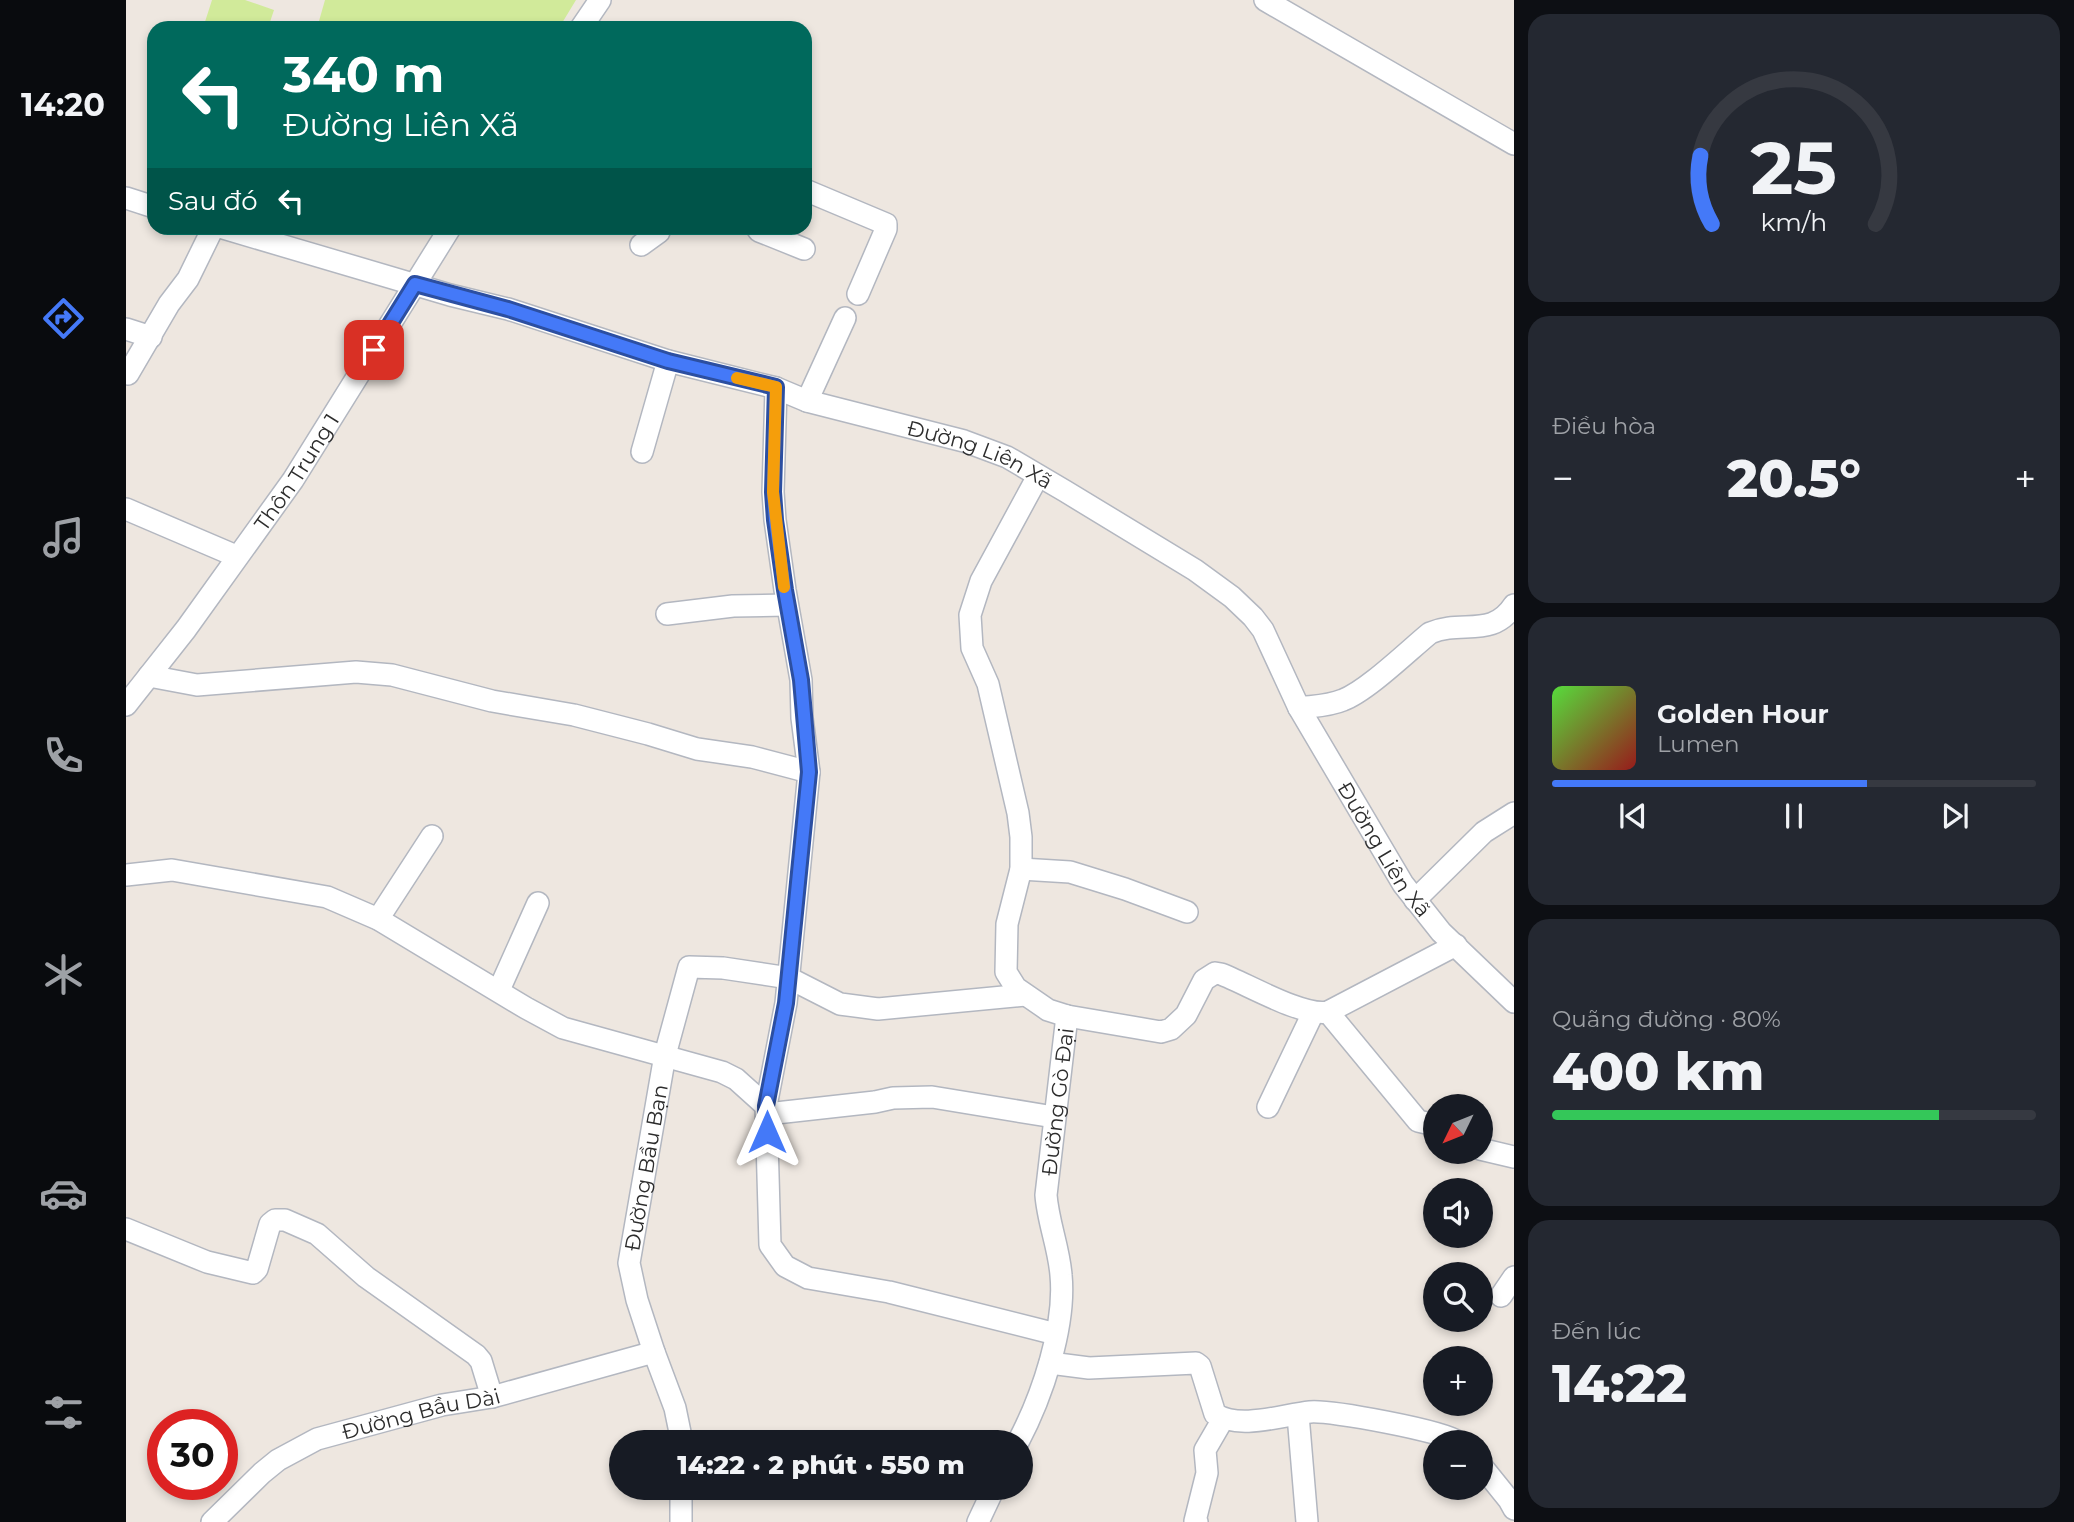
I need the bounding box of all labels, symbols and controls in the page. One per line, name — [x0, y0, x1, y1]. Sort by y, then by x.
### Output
text: 340 m — [283, 45, 444, 104]
icon: left — [168, 49, 259, 140]
text: 14:20 — [21, 85, 105, 124]
text: Đường Liên Xã — [283, 105, 519, 144]
text: 25 — [1751, 124, 1837, 212]
icon: left — [272, 182, 310, 220]
text: Sau đó — [168, 185, 258, 217]
text: km/h — [1761, 207, 1827, 237]
icon: directions — [39, 294, 88, 343]
pin — [344, 320, 404, 380]
icon: arrive — [355, 331, 393, 369]
street label: Thôn Trung 1 — [249, 409, 344, 535]
text: Điều hòa — [1552, 412, 1656, 440]
street label: Đường Liên Xã — [905, 415, 1057, 494]
text: 20.5° — [1727, 447, 1861, 510]
text: − — [1552, 455, 1574, 502]
text: + — [2014, 455, 2036, 502]
icon: music — [39, 513, 88, 562]
text: Golden Hour — [1657, 698, 1829, 730]
text: Lumen — [1657, 730, 1740, 758]
icon: phone — [39, 731, 88, 780]
street label: Đường Liên Xã — [1333, 777, 1436, 922]
icon: previous — [1614, 797, 1652, 835]
icon: pause — [1775, 797, 1813, 835]
icon: next — [1936, 797, 1974, 835]
icon: climate — [39, 950, 88, 999]
text: Quãng đường · 80% — [1552, 1005, 1781, 1033]
street label: Đường Gò Đại — [1036, 1026, 1078, 1177]
text: 400 km — [1552, 1040, 1764, 1103]
street label: Đường Bầu Bạn — [619, 1082, 672, 1253]
north arrow — [1423, 1094, 1493, 1164]
map controls — [1423, 1094, 1493, 1500]
position arrow — [730, 1095, 804, 1169]
icon: car — [39, 1169, 88, 1218]
button: sound — [1423, 1178, 1493, 1248]
button: search — [1423, 1262, 1493, 1332]
text: Đến lúc — [1552, 1317, 1641, 1345]
button: + — [1423, 1346, 1493, 1416]
text: 14:22 — [1552, 1352, 1687, 1415]
street label: Đường Bầu Dài — [339, 1383, 503, 1444]
icon: filters — [39, 1388, 88, 1437]
speed limit sign: 30 — [147, 1409, 238, 1500]
button: − — [1423, 1430, 1493, 1500]
text: 14:22 · 2 phút · 550 m — [677, 1449, 965, 1481]

